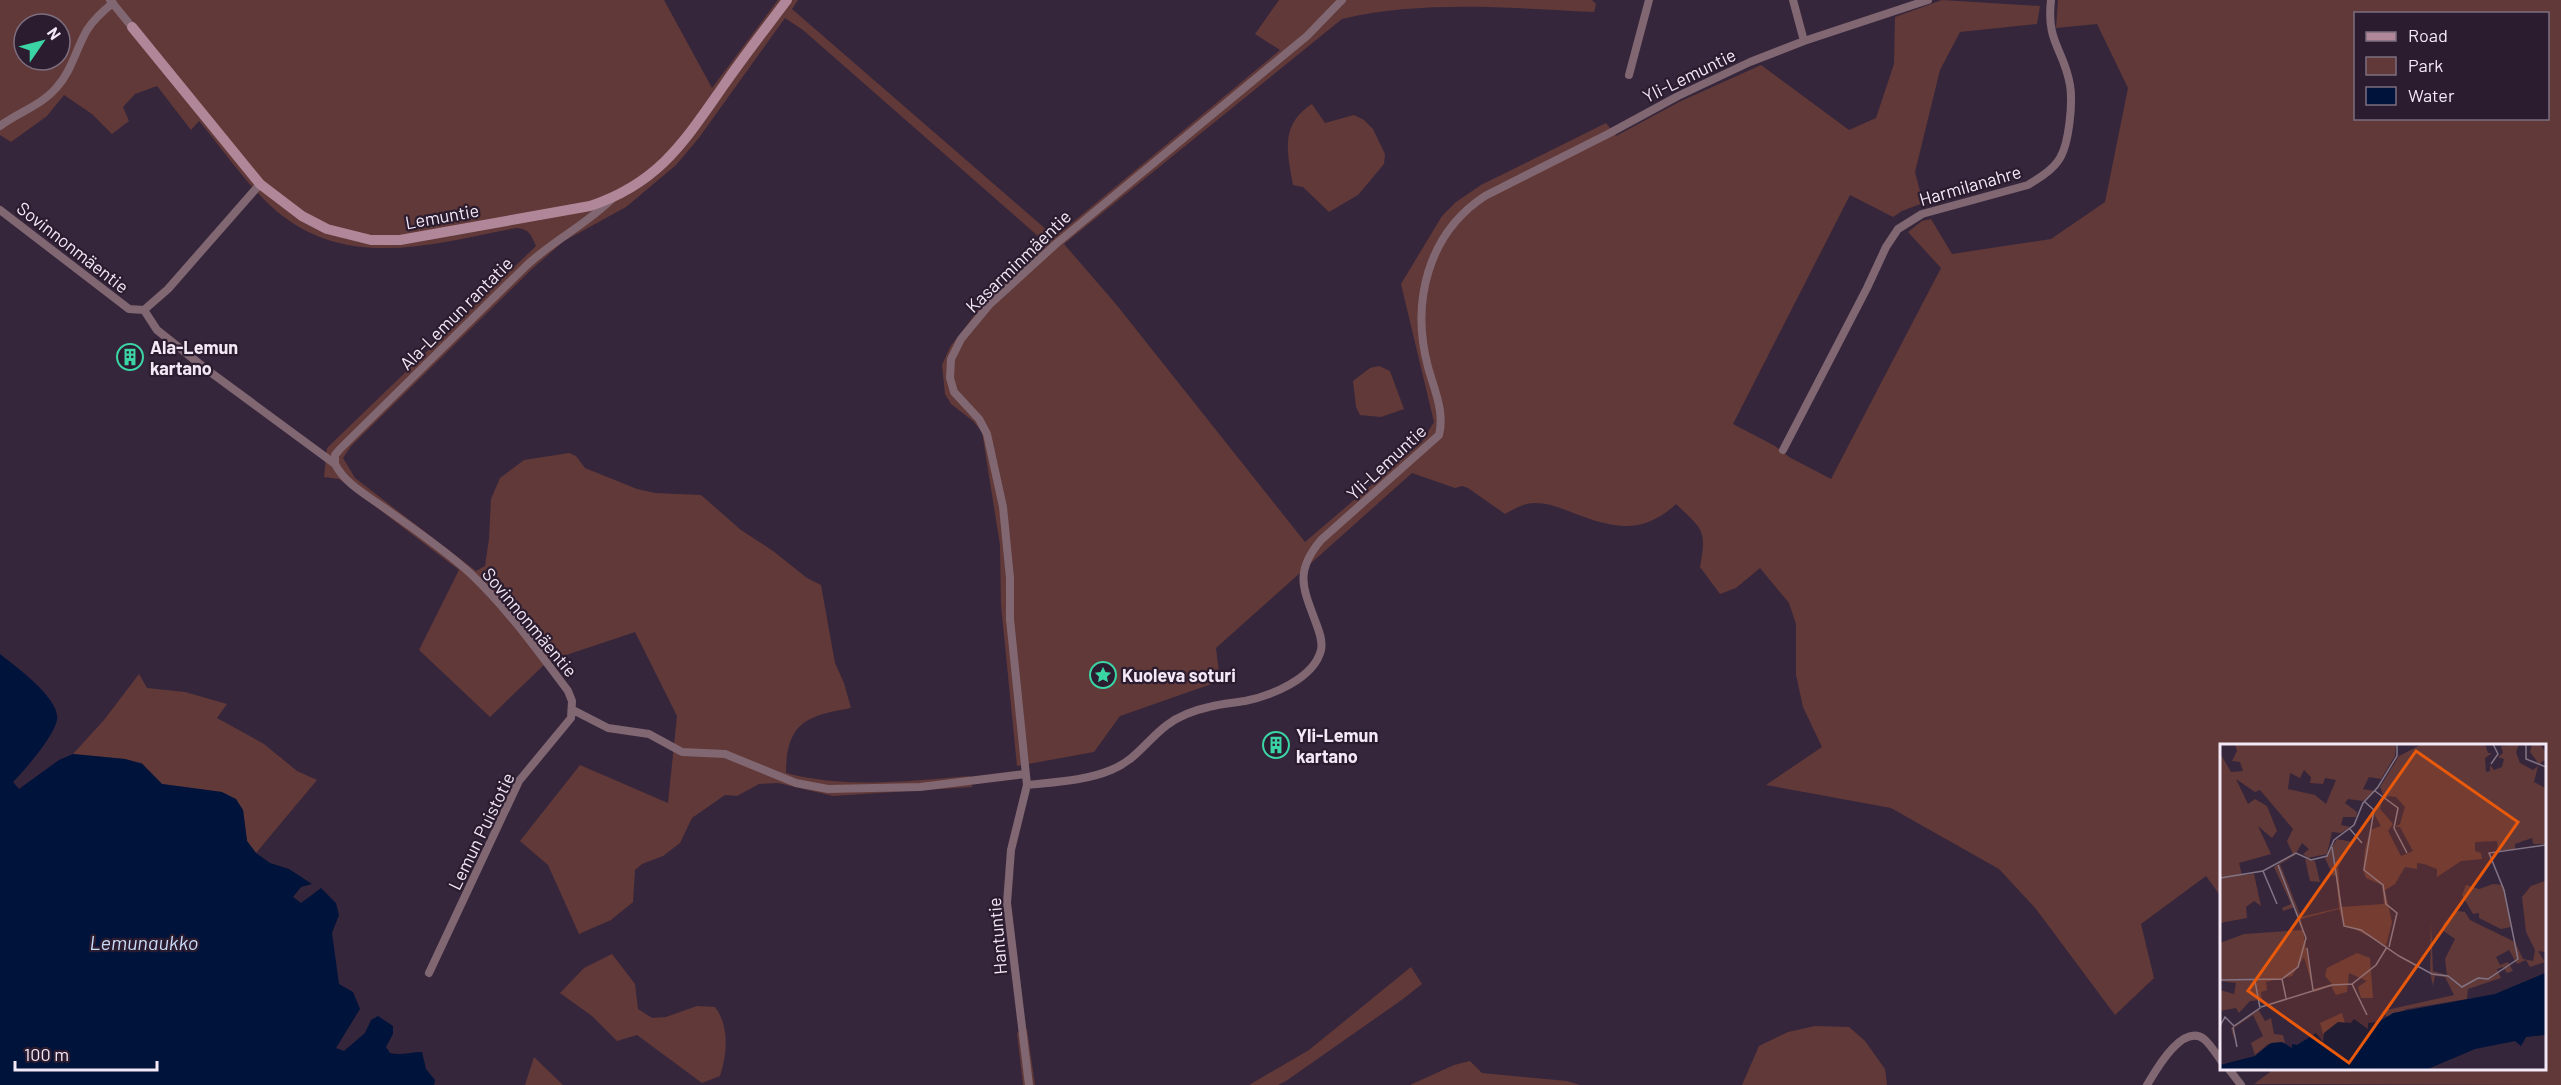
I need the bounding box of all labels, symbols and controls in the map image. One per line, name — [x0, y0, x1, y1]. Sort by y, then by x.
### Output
north arrow — [12, 12, 72, 72]
legend — [2354, 12, 2549, 120]
text: N — [44, 23, 66, 43]
text: Road — [2408, 24, 2448, 46]
street label: Yli-Lemuntie — [1639, 43, 1739, 107]
text: Park — [2408, 54, 2443, 76]
text: Water — [2408, 84, 2455, 106]
street label: Harmilanahre — [1917, 160, 2023, 210]
street label: Sovinnonmäentie — [13, 197, 133, 297]
street label: Lemuntie — [403, 199, 481, 233]
street label: Kasarminmäentie — [961, 205, 1075, 317]
street label: Ala-Lemun rantatie — [395, 252, 517, 374]
place label: Ala-Lemun kartano — [150, 336, 238, 379]
building icon: Ala-Lemun kartano — [115, 342, 145, 372]
street label: Yli-Lemuntie — [1342, 420, 1430, 504]
street label: Sovinnonmäentie — [478, 563, 582, 681]
place icon: Kuoleva soturi — [1088, 660, 1118, 690]
place label: Kuoleva soturi — [1122, 664, 1236, 686]
place label: Yli-Lemun kartano — [1296, 724, 1378, 767]
building icon: Yli-Lemun kartano — [1261, 730, 1291, 760]
inset map — [2220, 744, 2546, 1070]
street label: Lemun Puistotie — [443, 769, 519, 893]
street label: Hantuntie — [983, 897, 1011, 975]
water label: Lemunaukko — [90, 930, 198, 954]
scale bar — [15, 1034, 158, 1072]
text: 100 m — [24, 1043, 69, 1065]

